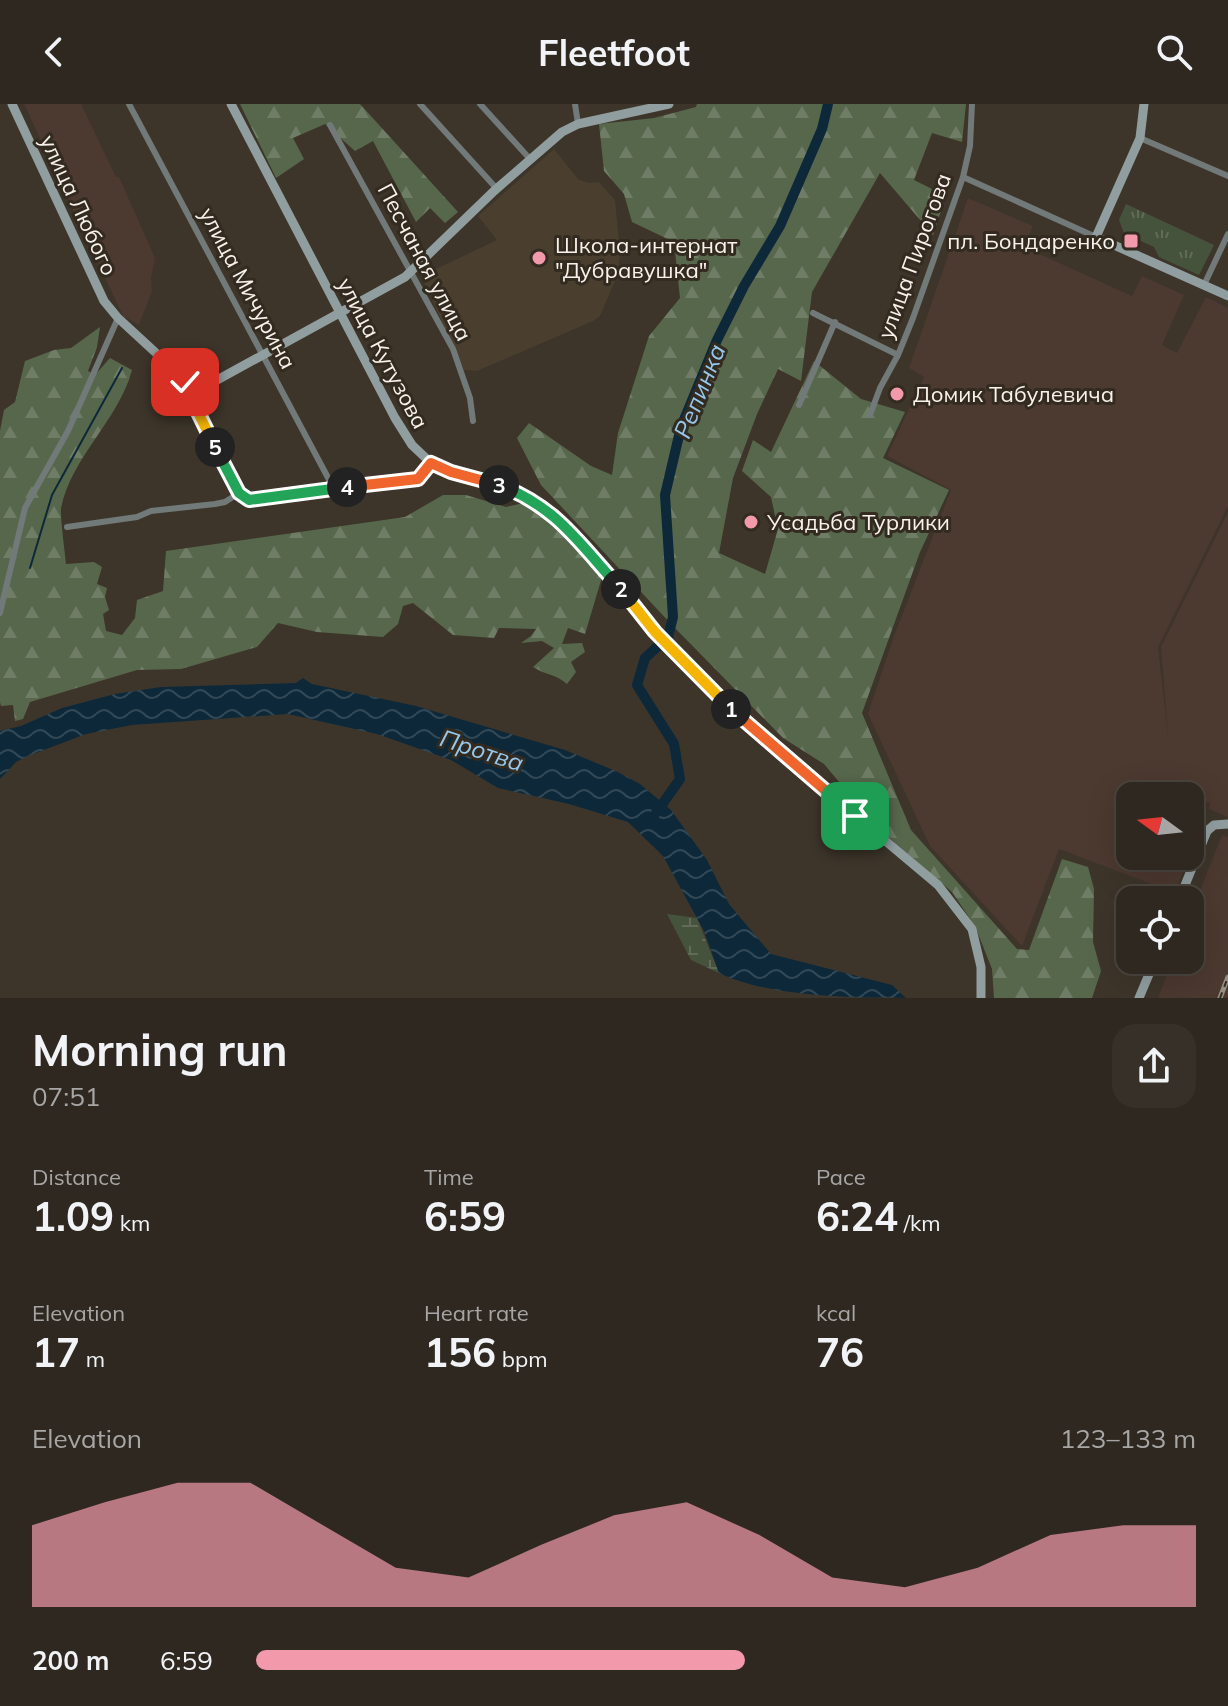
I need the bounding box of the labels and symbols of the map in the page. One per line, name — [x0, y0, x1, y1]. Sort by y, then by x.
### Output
street label: улица Любого — [34, 130, 124, 280]
street label: улица Пирогова — [871, 169, 957, 343]
street label: Песчаная улица — [372, 178, 478, 346]
street label: улица Мичурина — [194, 202, 302, 374]
place label: пл. Бондаренко — [947, 227, 1115, 255]
place label: Школа-интернат "Дубравушка" — [555, 231, 737, 284]
marker: пл. Бондаренко — [1122, 232, 1140, 250]
marker: Школа-интернат "Дубравушка" — [530, 249, 548, 267]
street label: улица Кутузова — [331, 273, 435, 433]
water label: Репинка — [667, 339, 731, 443]
pin — [151, 348, 219, 416]
place label: Домик Табулевича — [913, 380, 1114, 408]
marker: Домик Табулевича — [888, 385, 906, 403]
pin: 5 — [195, 427, 235, 467]
pin: 3 — [479, 465, 519, 505]
pin: 4 — [327, 467, 367, 507]
place label: Усадьба Турлики — [766, 508, 950, 536]
marker: Усадьба Турлики — [742, 513, 760, 531]
pin: 2 — [601, 569, 641, 609]
pin: 1 — [711, 689, 751, 729]
water label: Протва — [437, 722, 527, 778]
pin — [821, 782, 889, 850]
north arrow — [1116, 782, 1204, 870]

